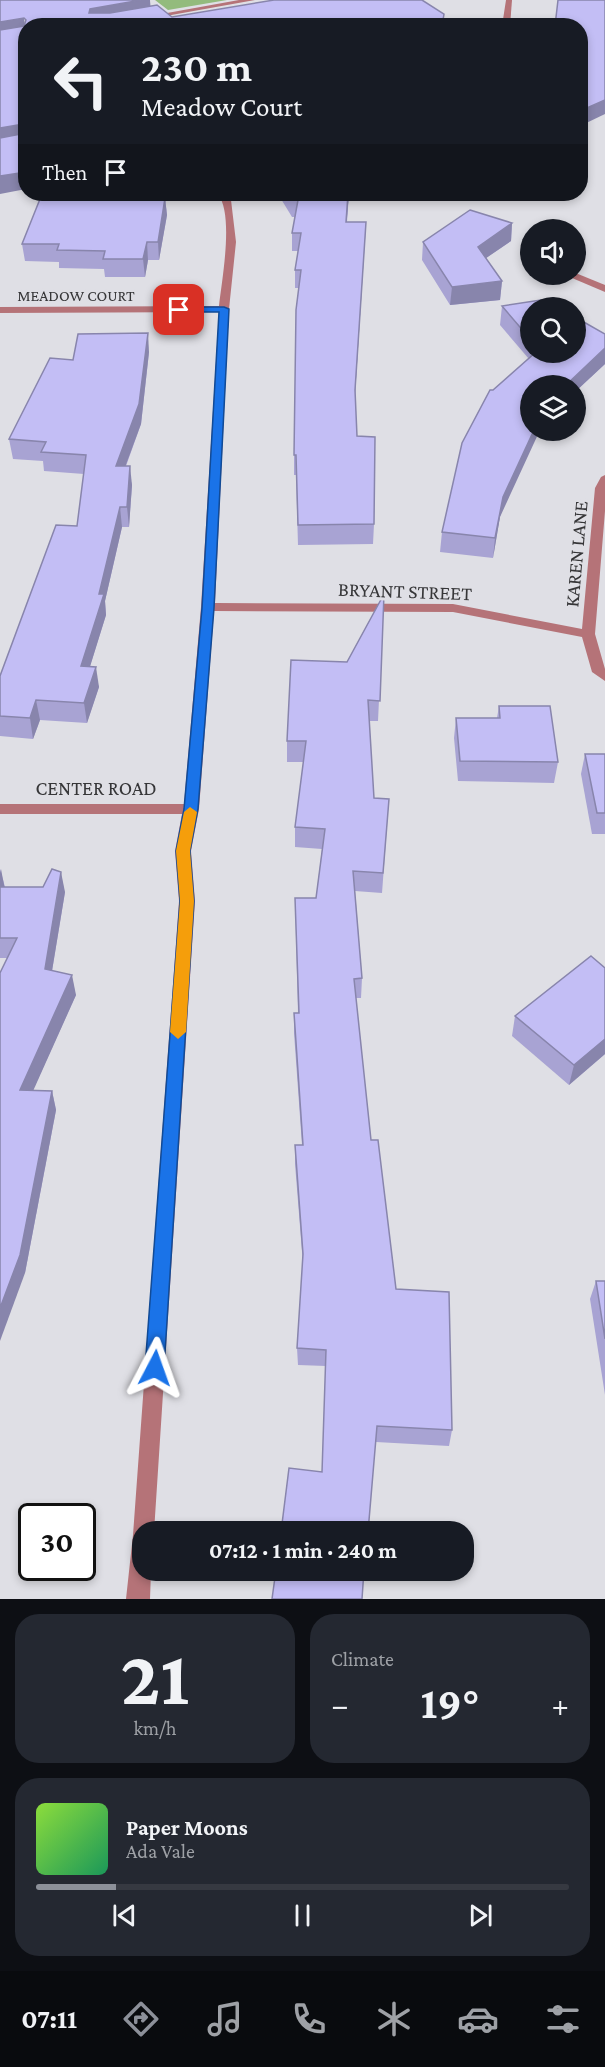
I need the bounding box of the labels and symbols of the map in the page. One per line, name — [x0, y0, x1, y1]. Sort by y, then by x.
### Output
pin — [153, 284, 204, 335]
street label: MEADOW COURT — [17, 287, 135, 304]
street label: KAREN LANE — [560, 500, 592, 608]
street label: BRYANT STREET — [338, 578, 473, 604]
street label: CENTER ROAD — [35, 777, 157, 799]
position arrow — [123, 1336, 187, 1400]
speed limit sign: 30 — [18, 1503, 96, 1581]

